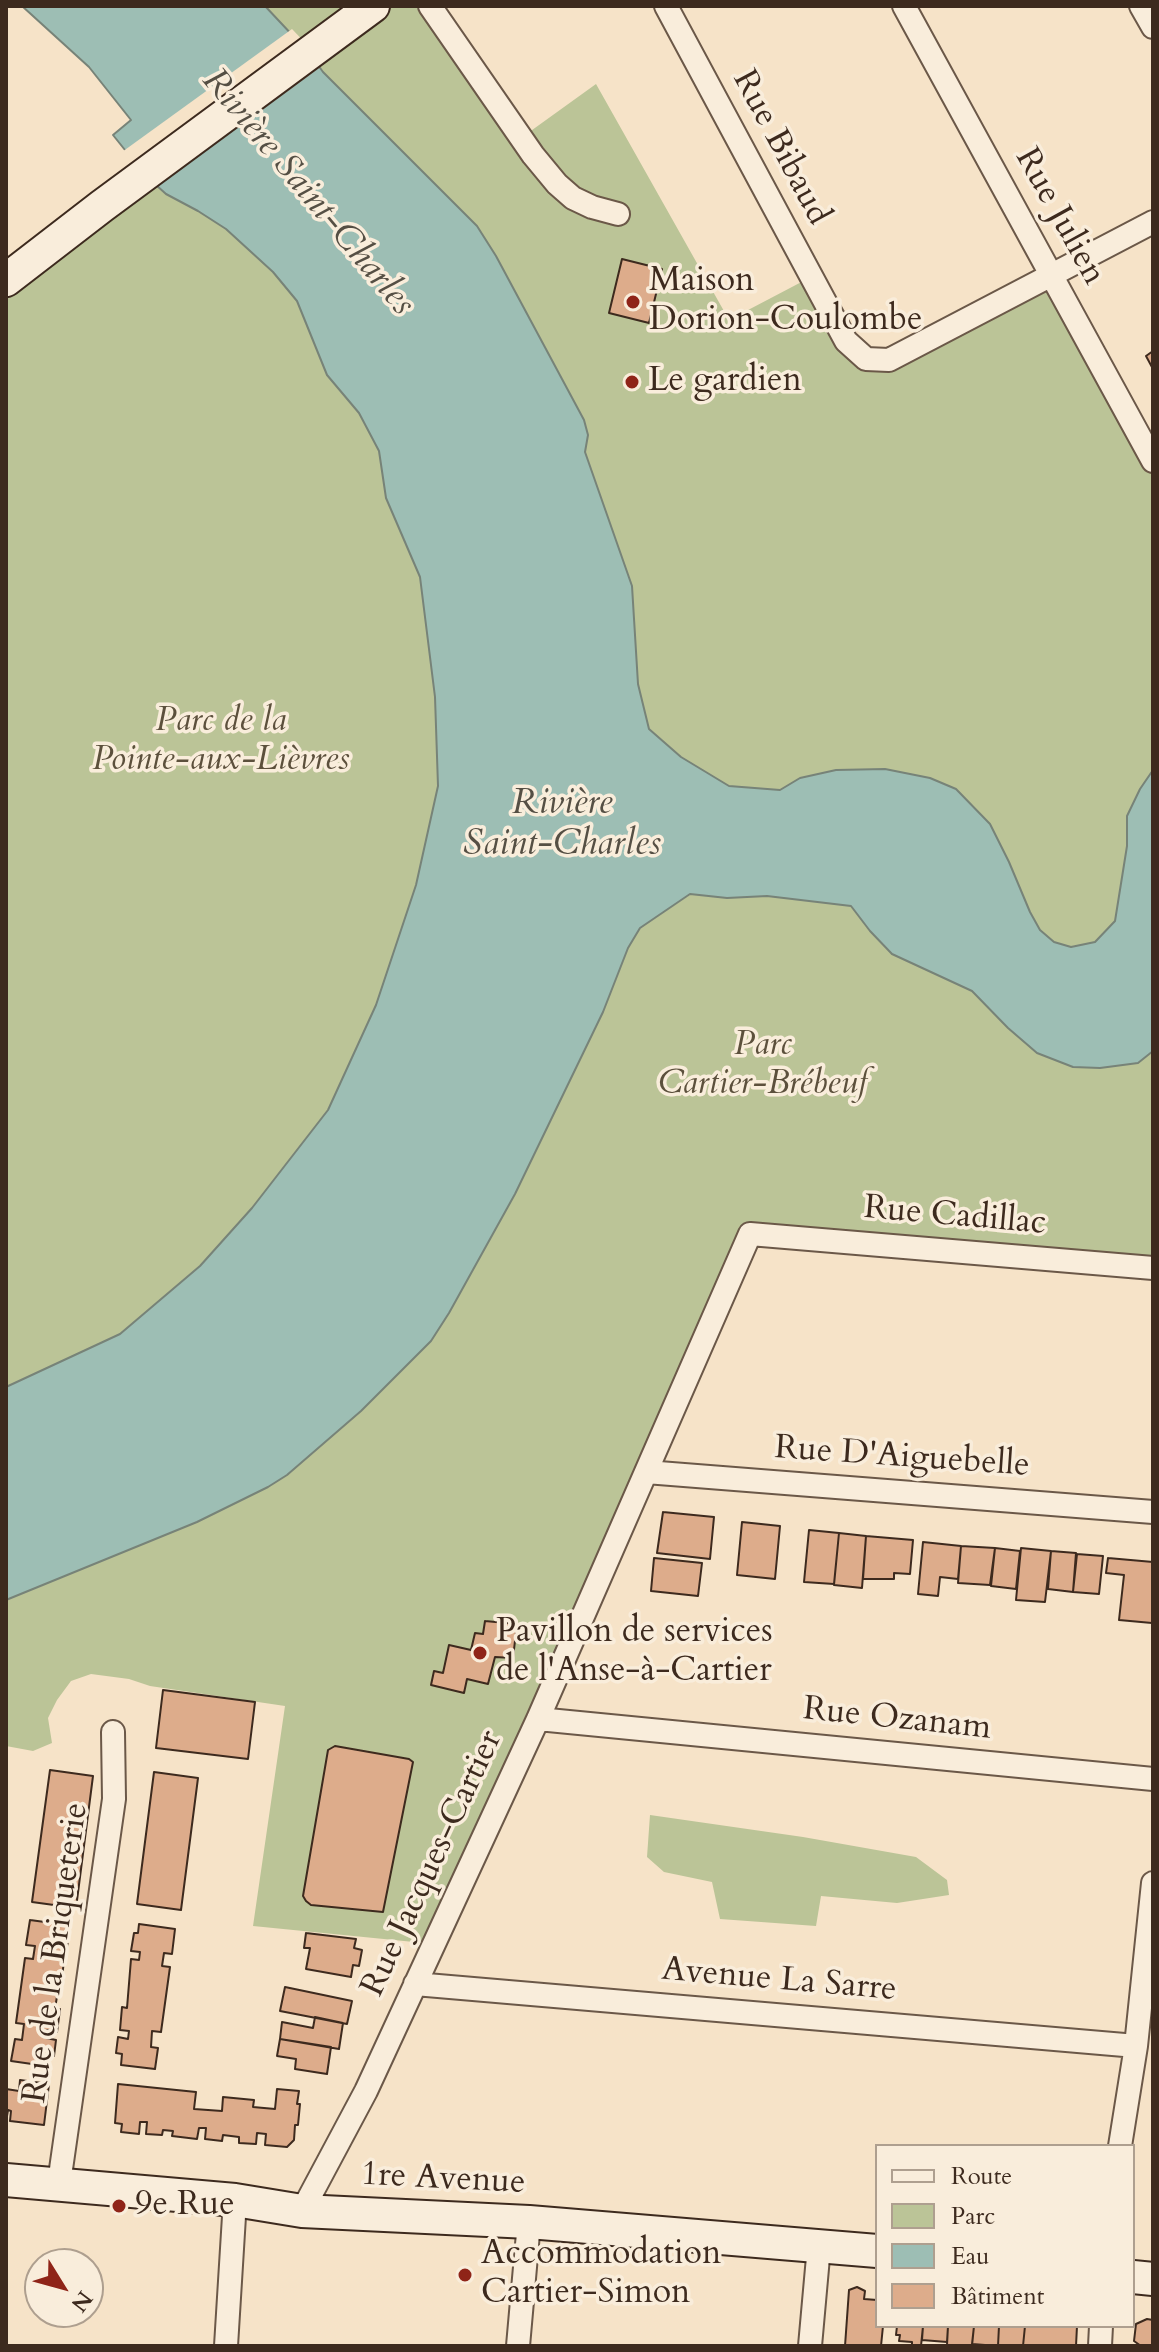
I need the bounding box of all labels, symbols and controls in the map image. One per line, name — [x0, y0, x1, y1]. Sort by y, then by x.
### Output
water label: Rivière Saint-Charles — [191, 61, 423, 325]
street label: Rue Bibaud — [722, 64, 838, 232]
street label: Rue Julien — [1005, 142, 1113, 292]
place label: Maison Dorion-Coulombe — [649, 262, 922, 342]
marker: Maison Dorion-Coulombe — [624, 293, 642, 311]
place label: Le gardien — [648, 362, 802, 402]
marker: Le gardien — [623, 373, 641, 391]
park label: Parc de la Pointe-aux-Lièvres — [92, 702, 350, 782]
water label: Rivière Saint-Charles — [463, 783, 661, 868]
park label: Parc Cartier-Brébeuf — [658, 1026, 868, 1106]
street label: Rue Cadillac — [862, 1189, 1048, 1245]
street label: Rue D'Aiguebelle — [773, 1429, 1031, 1487]
place label: Pavillon de services de l'Anse-à-Cartier — [496, 1613, 773, 1692]
marker: Pavillon de services de l'Anse-à-Cartier — [471, 1644, 489, 1662]
street label: Rue Ozanam — [801, 1690, 993, 1750]
street label: Rue Jacques-Cartier — [354, 1725, 512, 2003]
street label: Rue de la Briqueterie — [16, 1800, 98, 2106]
street label: Avenue La Sarre — [660, 1950, 898, 2012]
legend — [875, 2144, 1135, 2328]
street label: 1re Avenue — [360, 2155, 526, 2205]
text: Route — [951, 2160, 1012, 2193]
place label: 9e Rue — [135, 2186, 235, 2226]
marker: 9e Rue — [110, 2197, 128, 2215]
text: Parc — [951, 2200, 995, 2233]
place label: Accommodation Cartier-Simon — [481, 2235, 721, 2314]
text: Eau — [951, 2240, 989, 2273]
north arrow — [24, 2248, 104, 2328]
marker: Accommodation Cartier-Simon — [456, 2266, 474, 2284]
text: Bâtiment — [951, 2280, 1044, 2313]
text: N — [64, 2285, 99, 2318]

